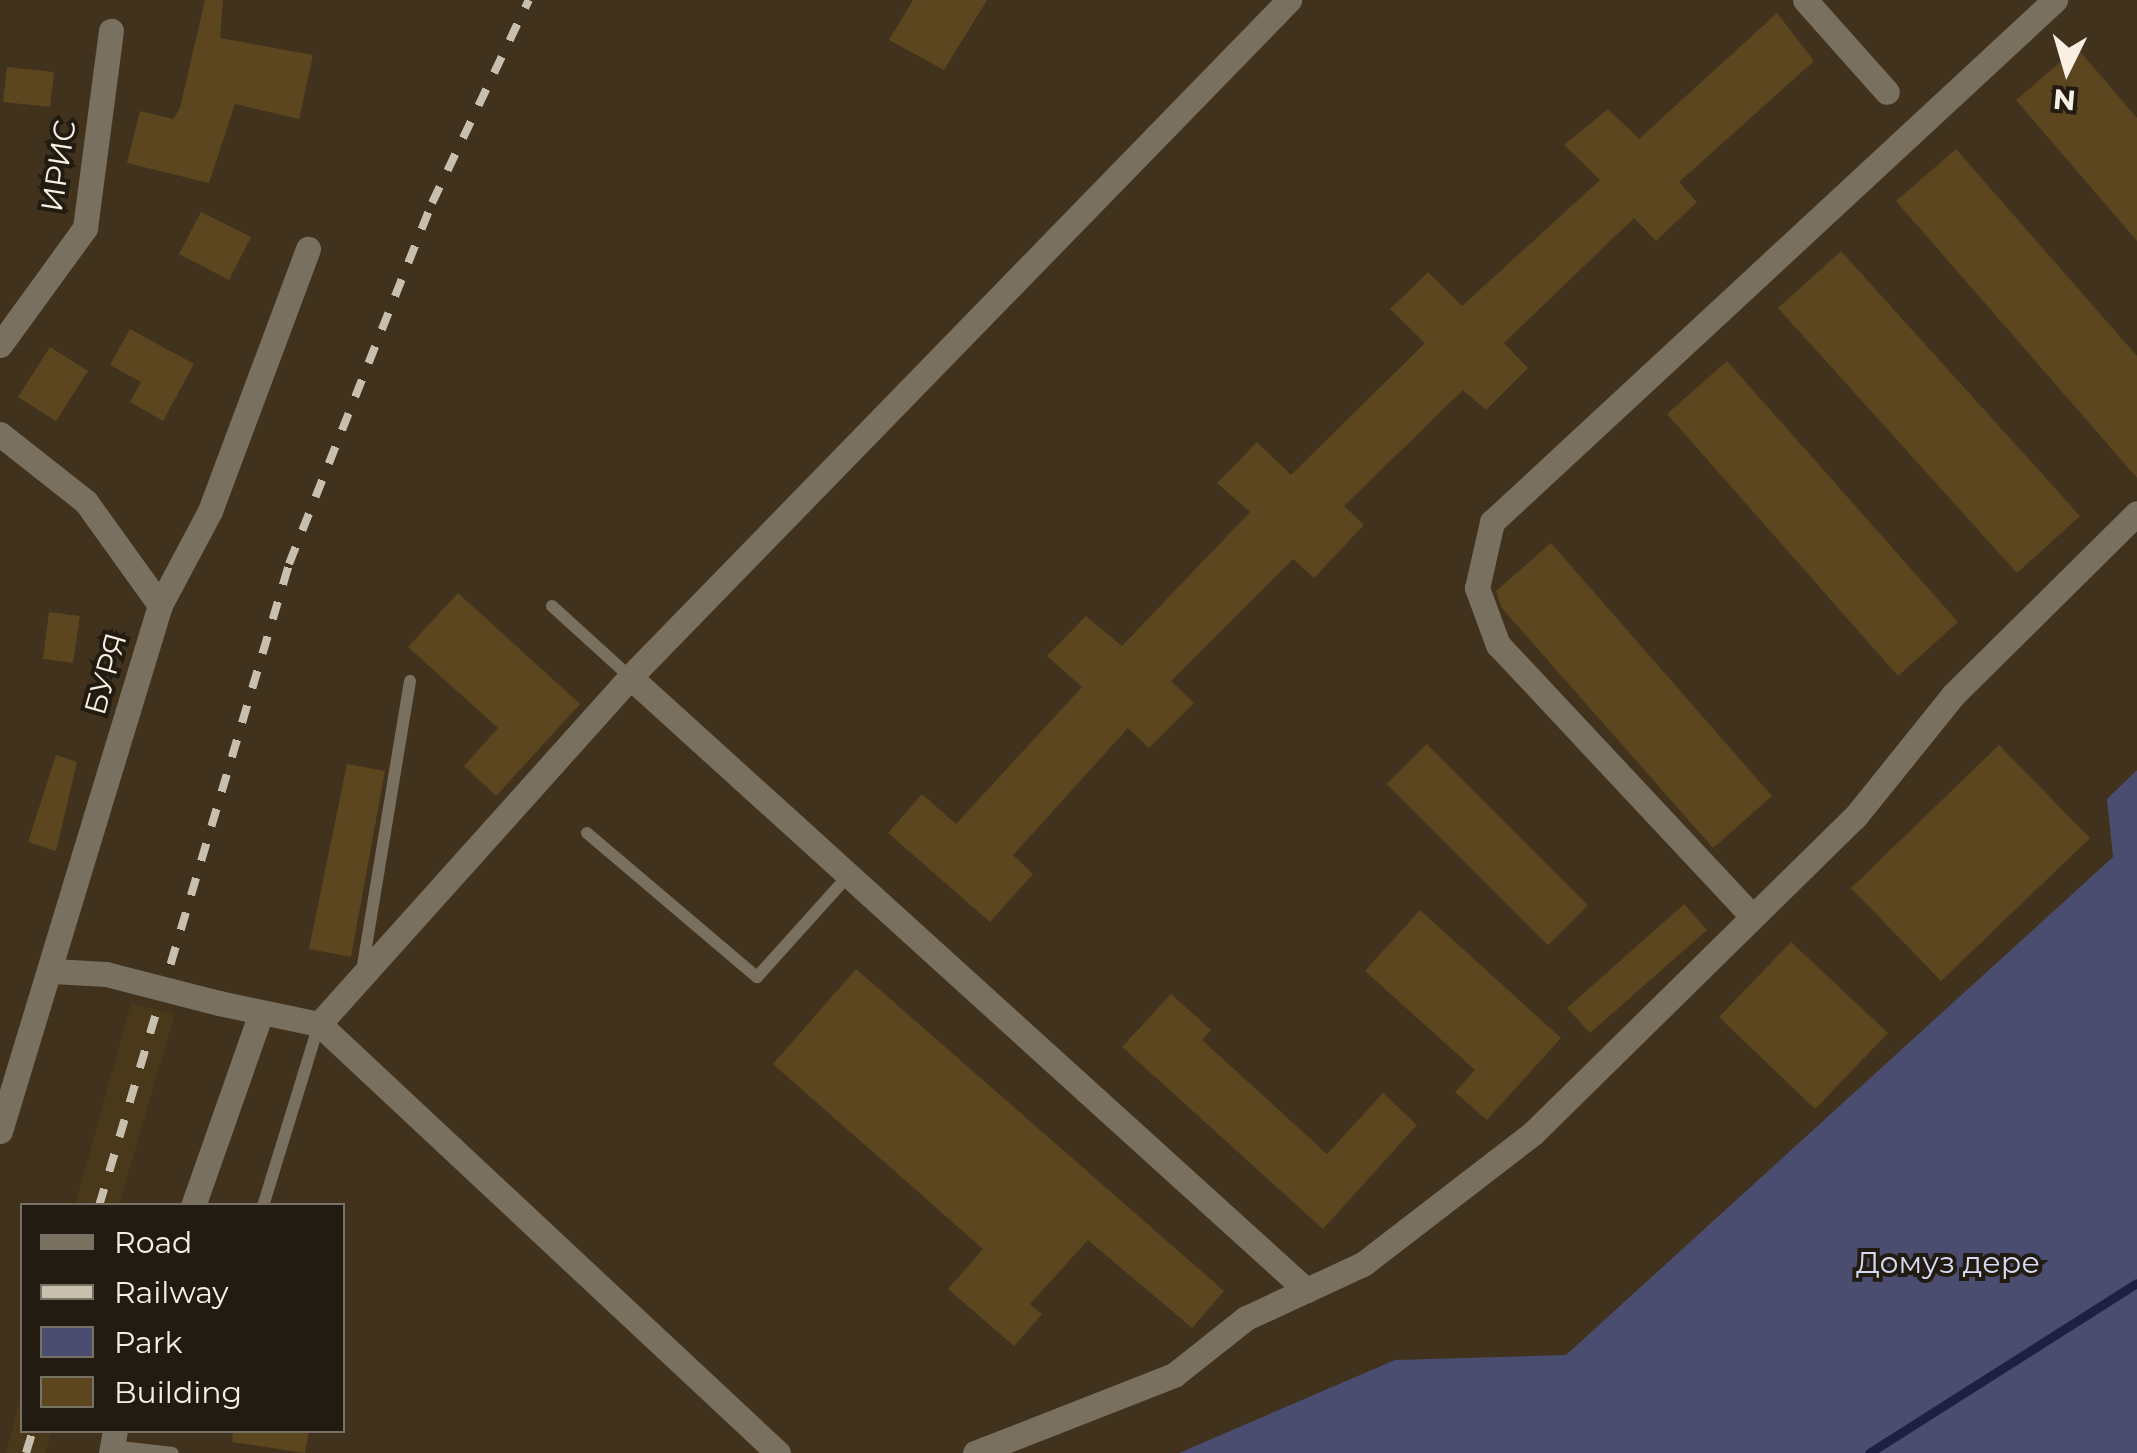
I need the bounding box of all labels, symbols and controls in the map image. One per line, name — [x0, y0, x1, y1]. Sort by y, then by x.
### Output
north arrow — [2017, 20, 2117, 120]
text: N — [2052, 82, 2077, 118]
street label: ИРИС — [34, 118, 84, 214]
street label: БУРЯ — [77, 629, 135, 719]
legend — [20, 1203, 345, 1433]
text: Road — [114, 1224, 192, 1261]
park label: Домуз дере — [1856, 1245, 2040, 1281]
text: Railway — [114, 1274, 229, 1311]
text: Park — [114, 1324, 183, 1361]
text: Building — [114, 1374, 242, 1411]

